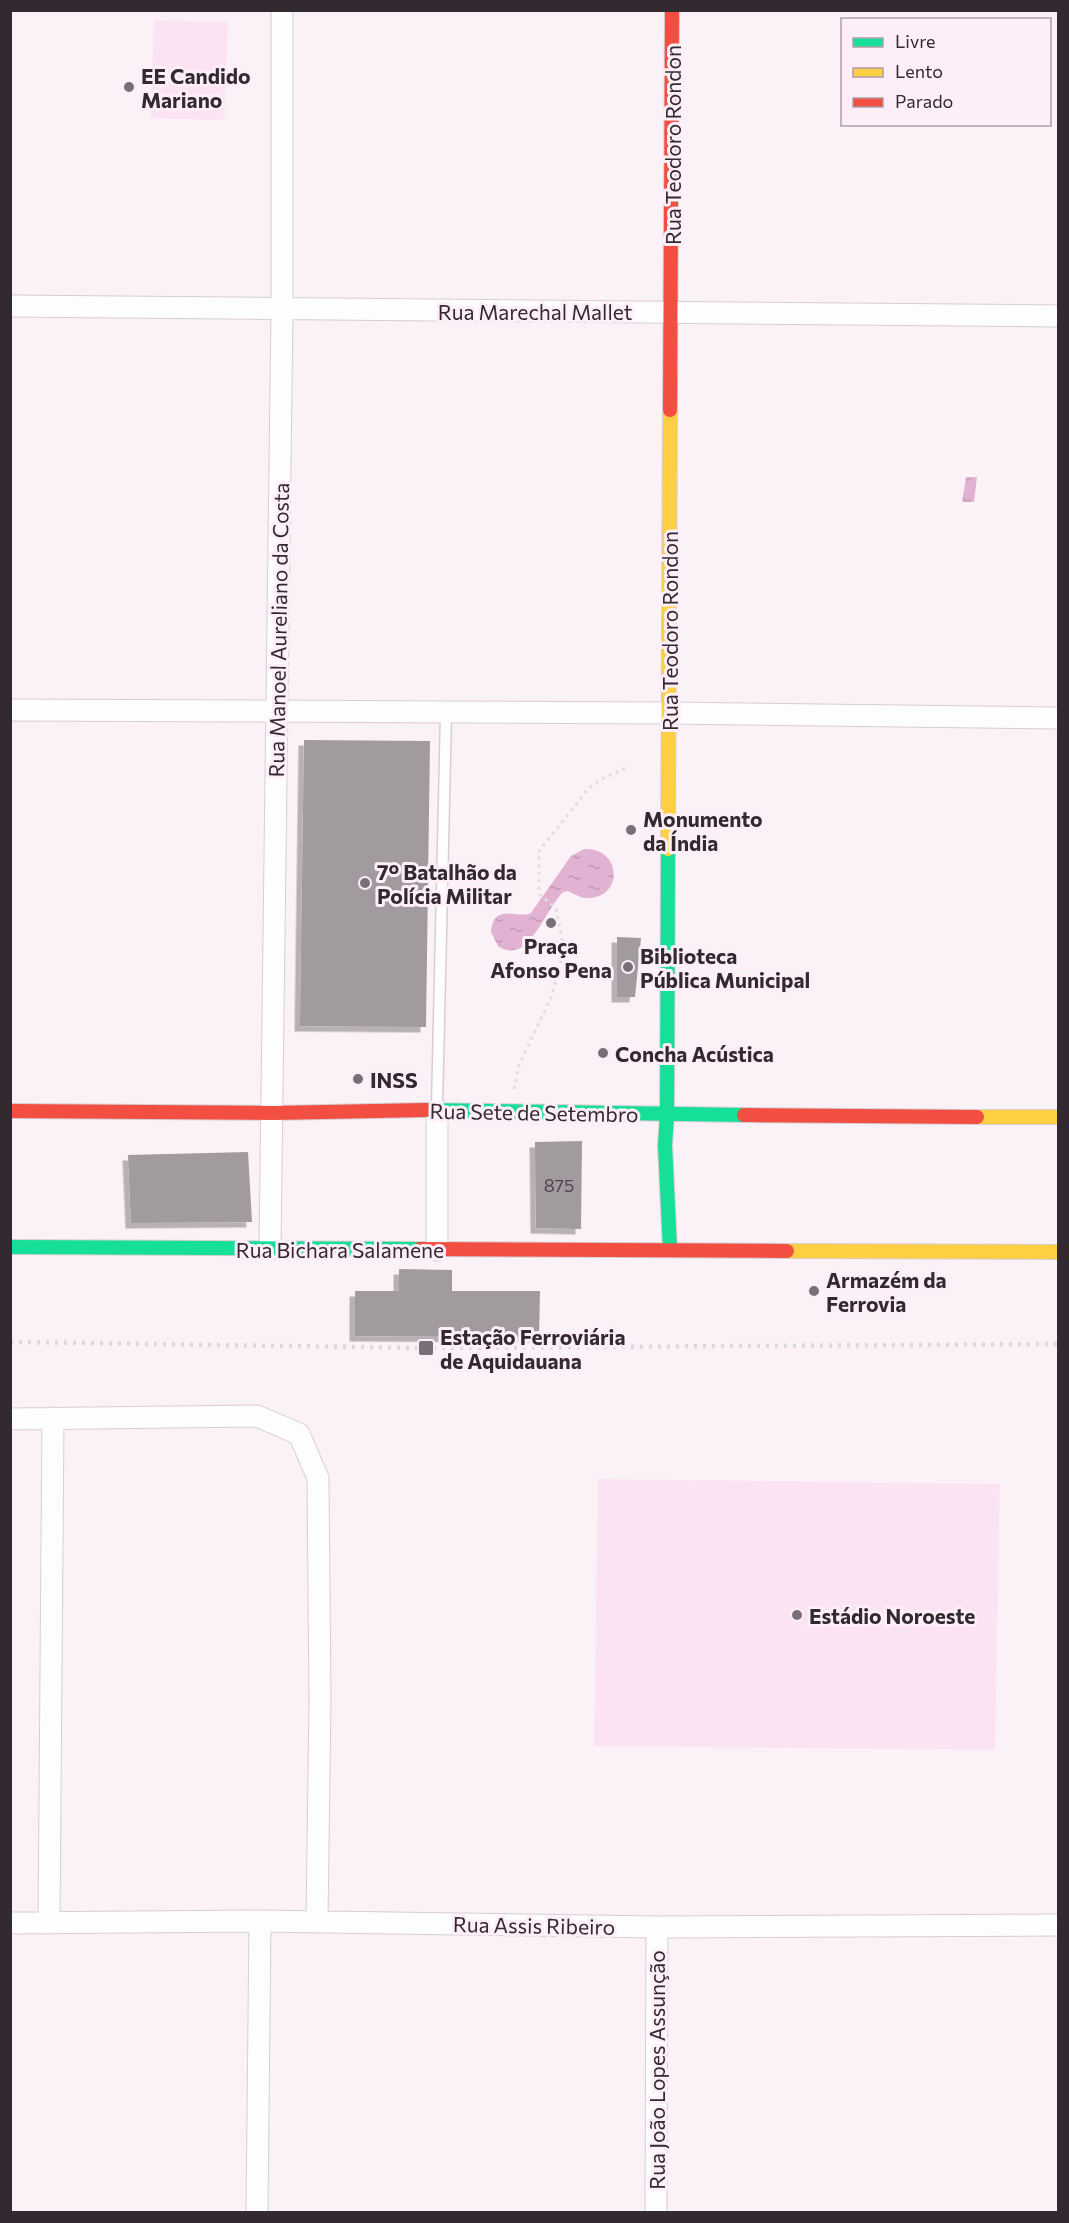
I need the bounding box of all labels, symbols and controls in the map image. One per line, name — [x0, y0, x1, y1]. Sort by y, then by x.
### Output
legend — [841, 18, 1051, 126]
text: Livre — [895, 30, 936, 52]
street label: Rua Teodoro Rondon — [660, 45, 685, 245]
text: Lento — [895, 60, 943, 82]
place label: EE Candido Mariano — [141, 63, 251, 112]
marker: EE Candido Mariano — [122, 80, 136, 94]
text: Parado — [895, 90, 953, 112]
street label: Rua Marechal Mallet — [438, 299, 632, 324]
street label: Rua Manoel Aureliano da Costa — [263, 482, 293, 778]
street label: Rua Teodoro Rondon — [657, 531, 682, 731]
place label: Monumento da Índia — [643, 806, 763, 855]
marker: Monumento da Índia — [624, 823, 638, 837]
place label: 7° Batalhão da Polícia Militar — [377, 859, 517, 908]
marker: 7° Batalhão da Polícia Militar — [358, 876, 372, 890]
marker: Praça Afonso Pena — [544, 916, 558, 930]
place label: Praça Afonso Pena — [490, 933, 612, 982]
place label: Biblioteca Pública Municipal — [640, 943, 810, 992]
marker: Biblioteca Pública Municipal — [621, 960, 635, 974]
place label: Concha Acústica — [615, 1041, 774, 1066]
marker: Concha Acústica — [596, 1046, 610, 1060]
place label: INSS — [370, 1067, 418, 1092]
marker: INSS — [351, 1072, 365, 1086]
street label: Rua Sete de Setembro — [429, 1098, 639, 1126]
house number: 875 — [544, 1174, 574, 1196]
street label: Rua Bichara Salamene — [236, 1237, 444, 1262]
place label: Armazém da Ferrovia — [826, 1267, 947, 1316]
marker: Armazém da Ferrovia — [807, 1284, 821, 1298]
place label: Estação Ferroviária de Aquidauana — [440, 1324, 626, 1373]
marker: Estação Ferroviária de Aquidauana — [417, 1339, 435, 1357]
place label: Estádio Noroeste — [809, 1603, 975, 1628]
marker: Estádio Noroeste — [790, 1608, 804, 1622]
street label: Rua Assis Ribeiro — [453, 1911, 615, 1939]
street label: Rua João Lopes Assunção — [644, 1950, 669, 2190]

